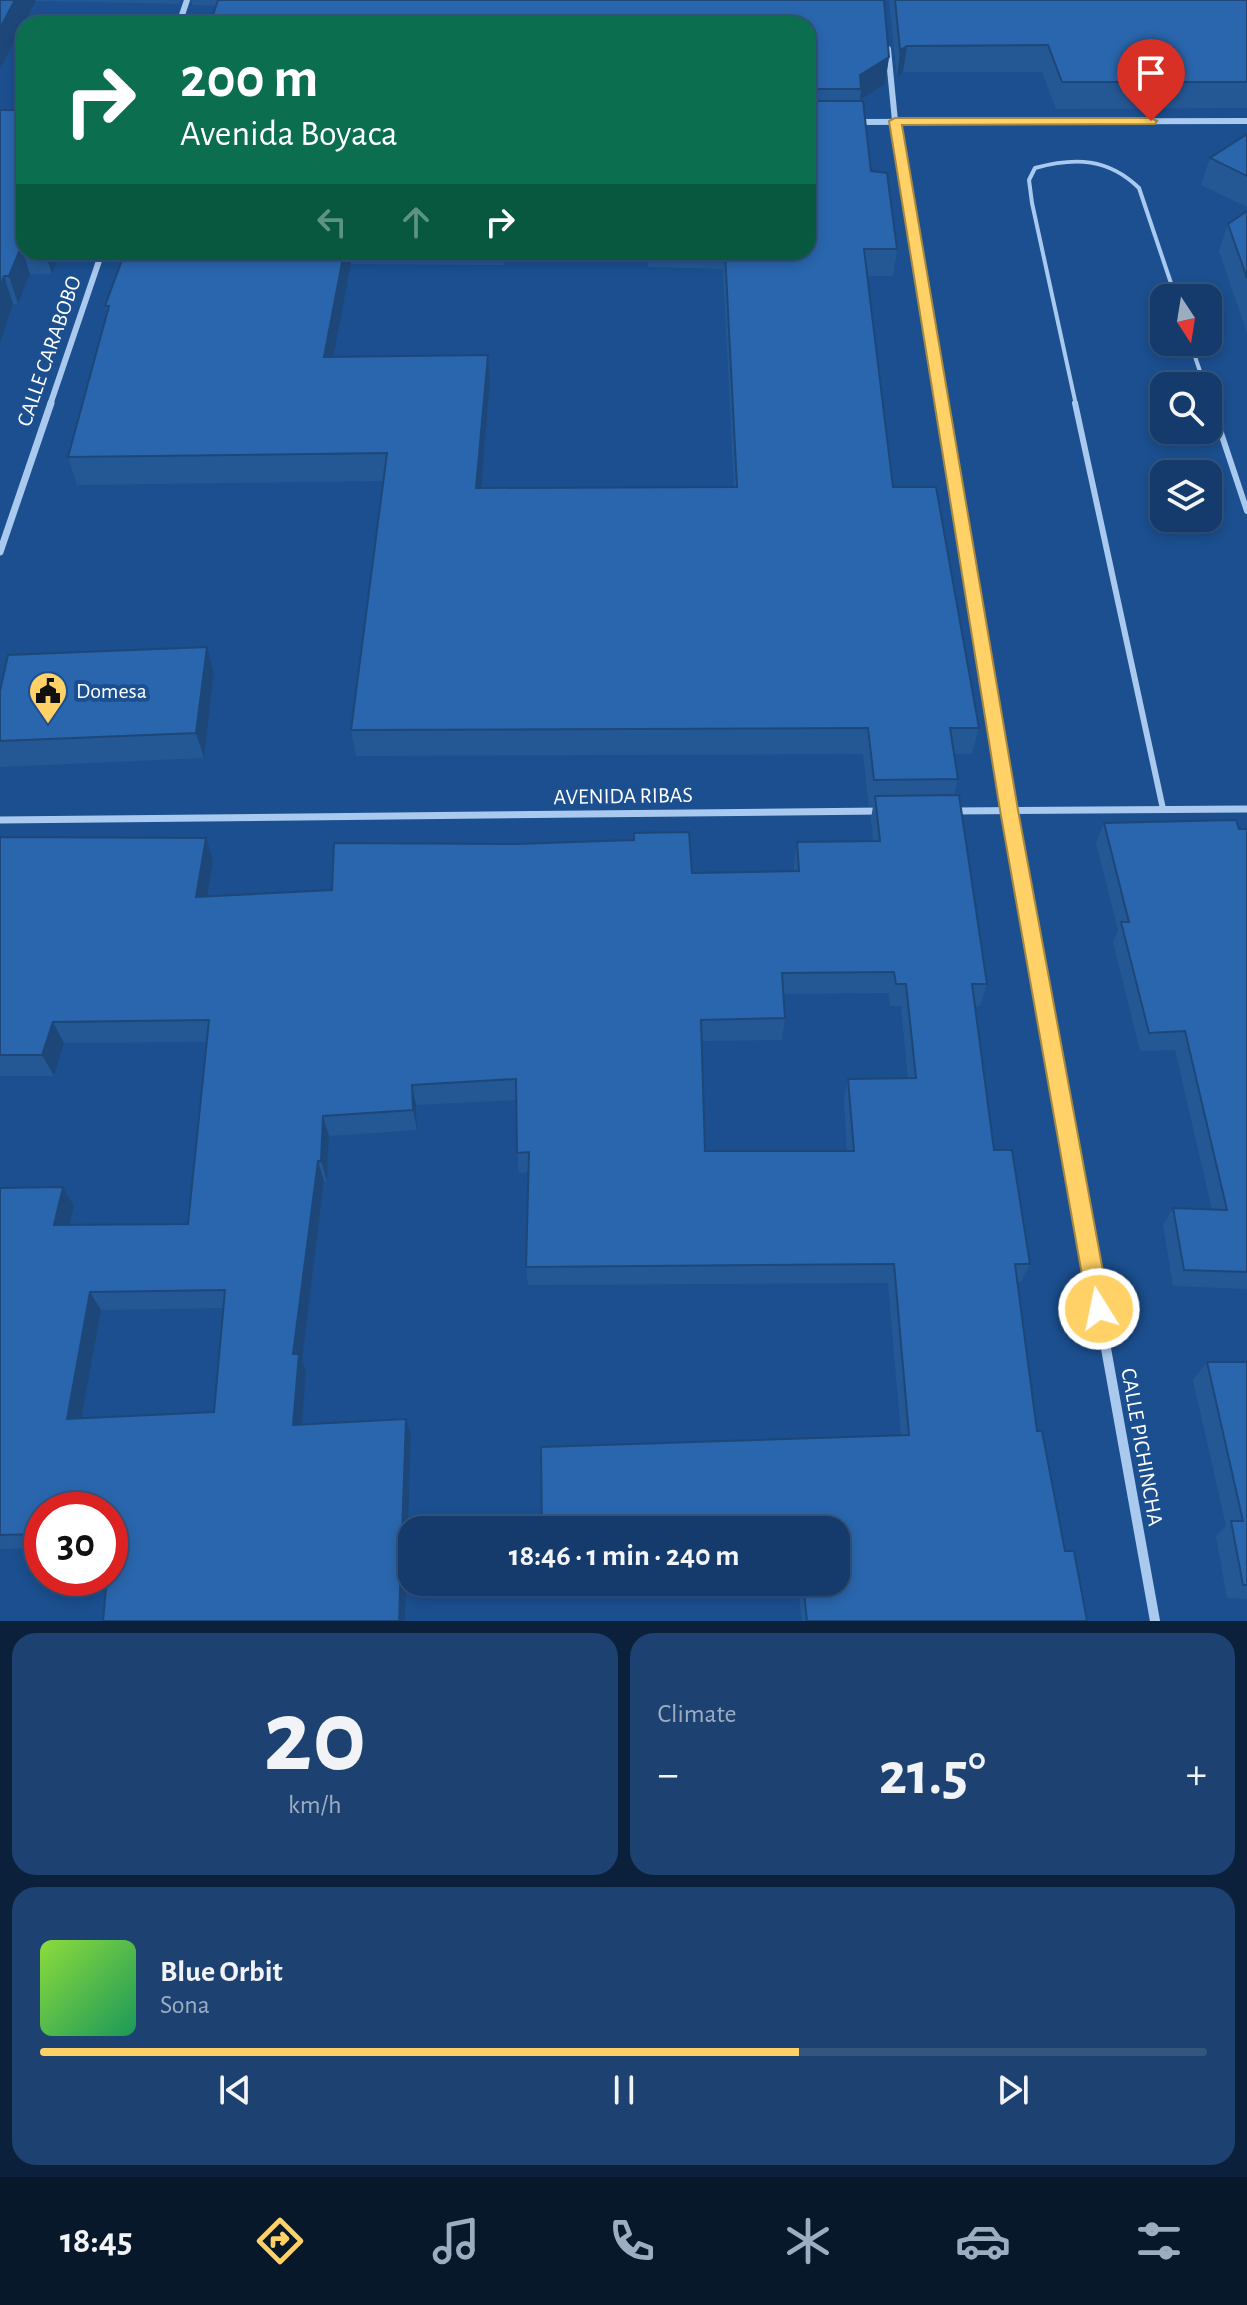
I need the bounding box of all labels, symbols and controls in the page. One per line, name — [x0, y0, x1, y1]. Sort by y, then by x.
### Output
pin — [1117, 39, 1185, 121]
icon: right — [48, 48, 152, 152]
text: 200 m — [180, 51, 318, 107]
icon: arrive — [1129, 51, 1173, 95]
text: Avenida Boyaca — [180, 116, 398, 152]
icon: left — [310, 200, 354, 244]
icon: ahead — [394, 200, 438, 244]
icon: right — [478, 200, 522, 244]
street label: CALLE CARABOBO — [13, 273, 85, 429]
north arrow — [1150, 284, 1222, 356]
map controls — [1150, 284, 1222, 532]
button: search — [1150, 372, 1222, 444]
button: layers — [1150, 460, 1222, 532]
public building icon: Domesa — [27, 670, 69, 725]
place label: Domesa — [76, 680, 147, 702]
street label: AVENIDA RIBAS — [553, 784, 693, 808]
position arrow — [1057, 1267, 1141, 1351]
street label: CALLE PICHINCHA — [1117, 1366, 1167, 1528]
speed limit sign: 30 — [24, 1492, 128, 1596]
text: 18:46 · 1 min · 240 m — [509, 1541, 739, 1571]
text: 20 — [263, 1686, 366, 1790]
text: Climate — [658, 1701, 736, 1727]
text: 21.5° — [879, 1745, 986, 1805]
text: − — [658, 1753, 679, 1797]
text: + — [1186, 1753, 1207, 1797]
text: km/h — [288, 1792, 342, 1818]
text: Blue Orbit — [160, 1957, 283, 1987]
text: Sona — [160, 1992, 210, 2018]
icon: previous — [213, 2068, 257, 2112]
icon: pause — [602, 2068, 646, 2112]
icon: next — [991, 2068, 1035, 2112]
icon: directions — [252, 2213, 308, 2269]
icon: music — [428, 2213, 484, 2269]
icon: phone — [604, 2213, 660, 2269]
icon: climate — [780, 2213, 836, 2269]
icon: car — [955, 2213, 1011, 2269]
icon: filters — [1131, 2213, 1187, 2269]
text: 18:45 — [60, 2223, 133, 2259]

